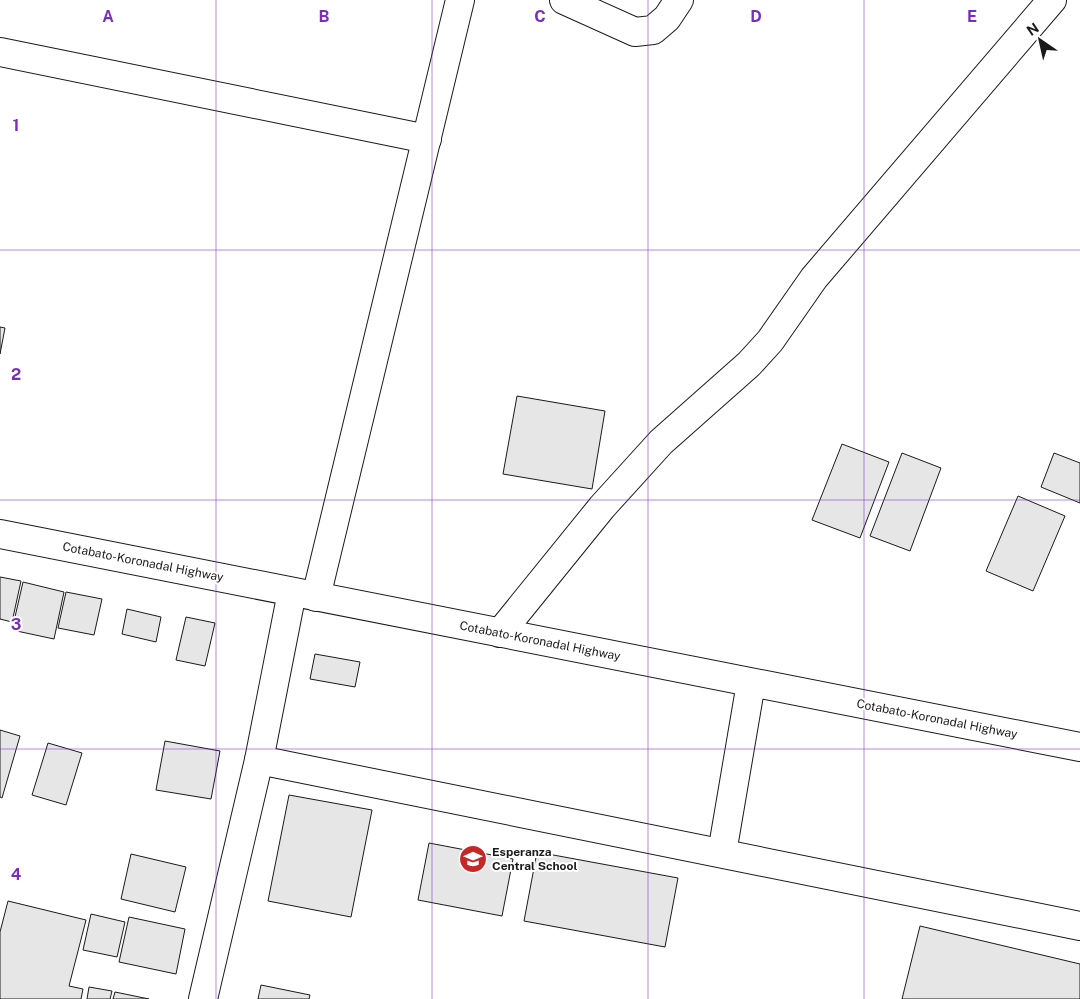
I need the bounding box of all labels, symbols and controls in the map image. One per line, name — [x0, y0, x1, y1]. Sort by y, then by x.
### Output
text: A — [102, 7, 114, 26]
text: B — [319, 7, 330, 26]
text: C — [534, 7, 546, 26]
text: D — [750, 7, 762, 26]
text: E — [967, 7, 977, 26]
north arrow — [1015, 15, 1065, 65]
text: N — [1024, 20, 1042, 39]
text: 1 — [13, 116, 19, 135]
text: 2 — [11, 365, 21, 384]
street label: Cotabato-Koronadal Highway — [61, 540, 225, 585]
text: 3 — [11, 615, 21, 634]
street label: Cotabato-Koronadal Highway — [458, 619, 622, 664]
street label: Cotabato-Koronadal Highway — [855, 697, 1019, 742]
school or university icon: Esperanza Central School — [458, 844, 488, 874]
place label: Esperanza Central School — [492, 845, 577, 873]
text: 4 — [11, 865, 22, 884]

